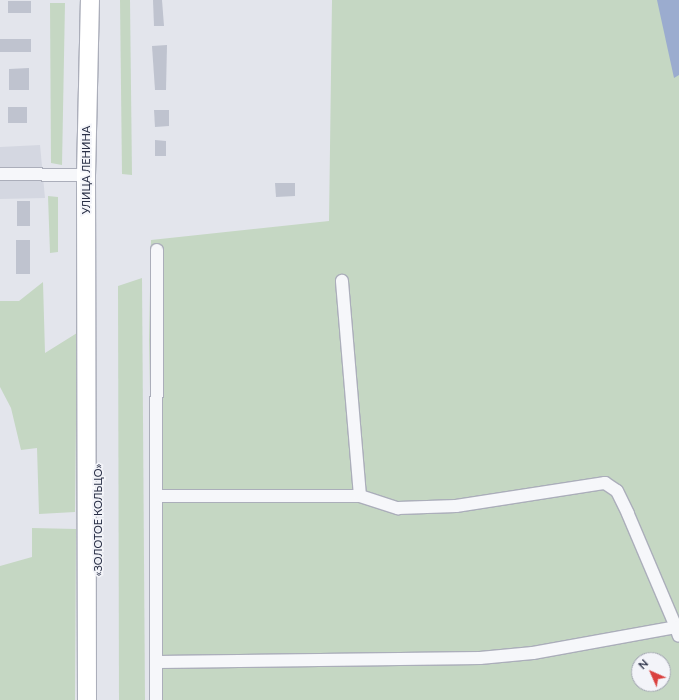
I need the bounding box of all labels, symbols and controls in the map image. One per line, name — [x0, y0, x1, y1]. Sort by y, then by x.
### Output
street label: УЛИЦА ЛЕНИНА — [79, 126, 93, 214]
street label: «ЗОЛОТОЕ КОЛЬЦО» — [91, 464, 105, 576]
north arrow — [631, 652, 671, 692]
text: N — [635, 656, 650, 671]

